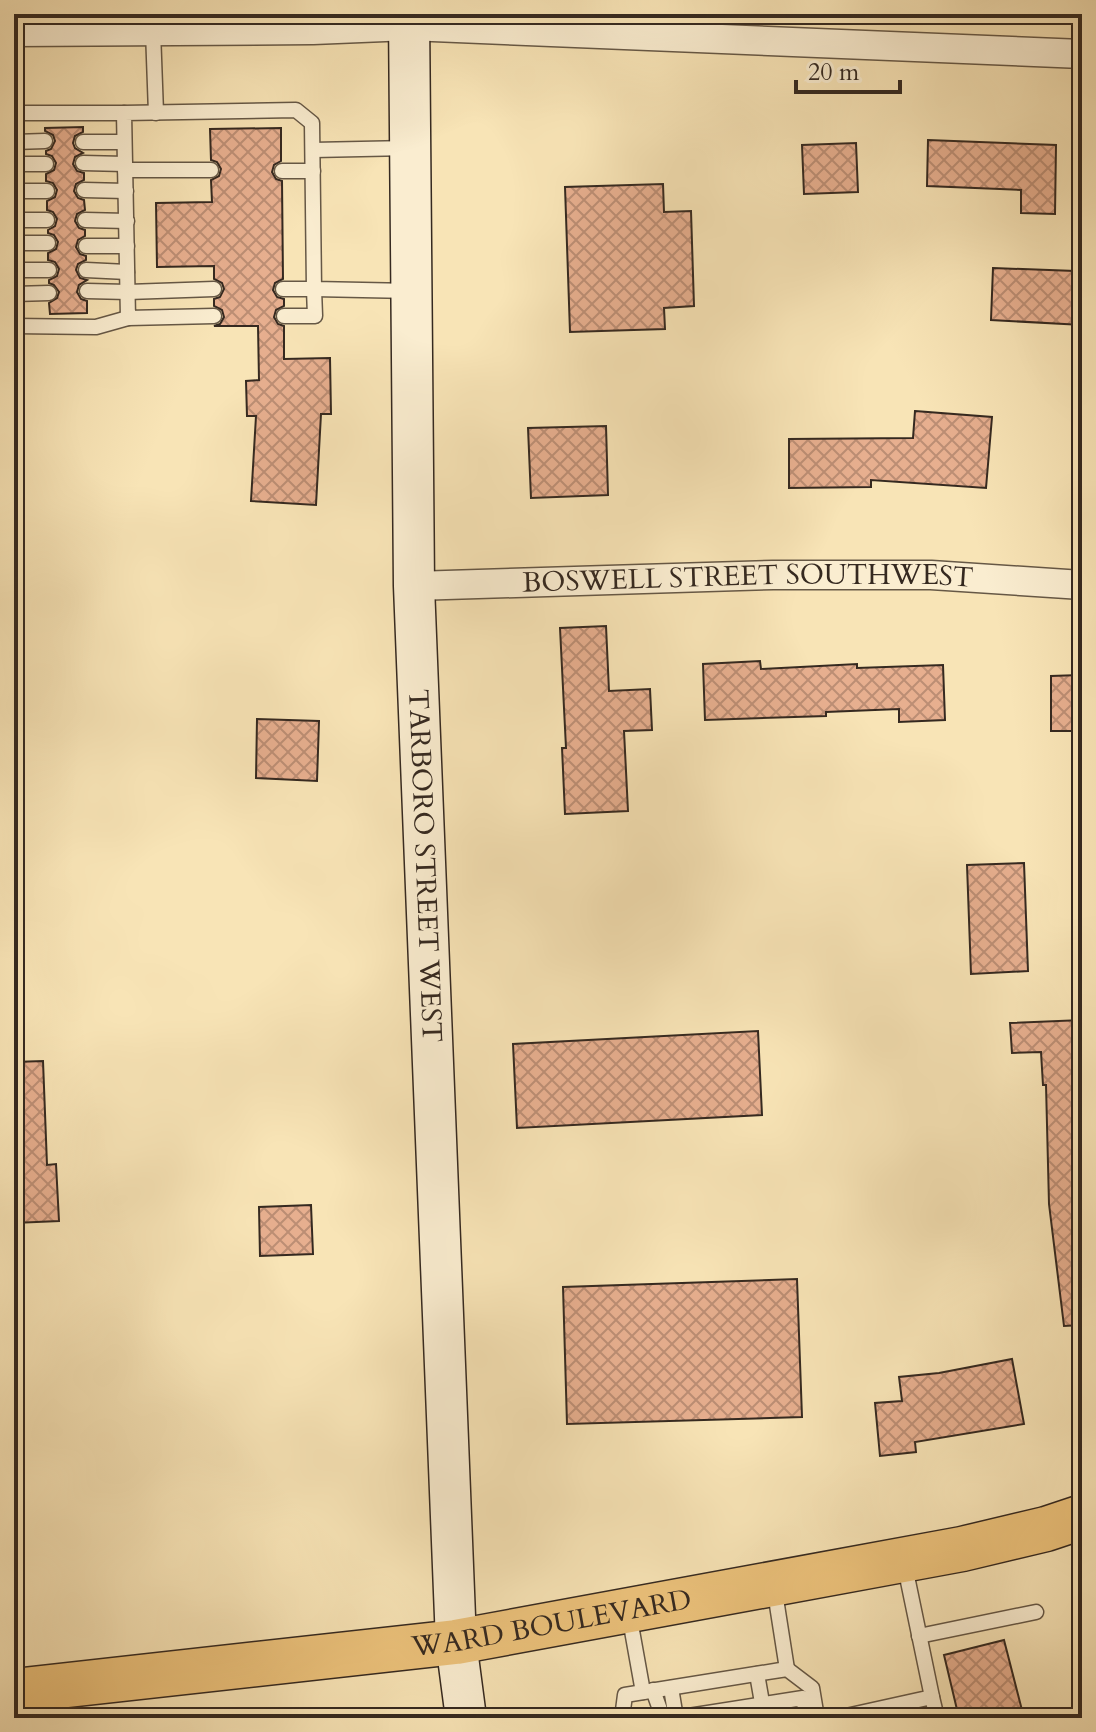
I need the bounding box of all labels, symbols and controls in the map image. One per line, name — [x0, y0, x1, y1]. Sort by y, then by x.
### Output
scale bar — [796, 44, 900, 94]
text: 20 m — [808, 56, 860, 89]
street label: BOSWELL STREET SOUTHWEST — [522, 556, 975, 602]
street label: TARBORO STREET WEST — [399, 688, 451, 1043]
street label: WARD BOULEVARD — [409, 1580, 695, 1666]

